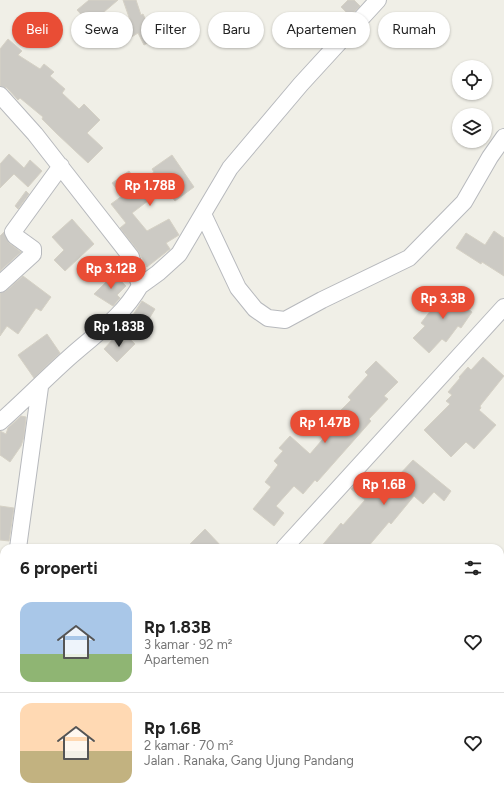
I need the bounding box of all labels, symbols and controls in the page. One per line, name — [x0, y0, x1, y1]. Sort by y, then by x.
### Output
chip: Beli — [12, 12, 63, 48]
chip: Sewa — [71, 12, 133, 48]
chip: Filter — [141, 12, 200, 48]
chip: Baru — [208, 12, 264, 48]
chip: Apartemen — [272, 12, 370, 48]
chip: Rumah — [378, 12, 450, 48]
map controls — [452, 60, 492, 148]
button: locate — [452, 60, 492, 100]
button: layers — [452, 108, 492, 148]
pin: Rp 1.78B — [109, 173, 191, 207]
text: Rp 1.78B — [124, 178, 176, 193]
pin: Rp 3.12B — [70, 256, 152, 290]
text: Rp 3.12B — [86, 261, 136, 276]
pin: Rp 3.3B — [406, 286, 480, 320]
text: Rp 3.3B — [421, 291, 465, 306]
pin: Rp 1.83B — [78, 314, 160, 348]
text: Rp 1.83B — [93, 319, 145, 334]
pin: Rp 1.47B — [284, 410, 366, 444]
text: Rp 1.47B — [299, 415, 351, 430]
pin: Rp 1.6B — [347, 472, 421, 506]
text: Rp 1.6B — [362, 477, 406, 492]
icon: filters — [462, 557, 484, 579]
text: 6 properti — [20, 558, 98, 578]
text: Rp 1.83B — [144, 617, 211, 637]
icon: home — [52, 618, 100, 666]
icon: heart — [462, 631, 484, 653]
text: 3 kamar · 92 m² — [144, 637, 232, 652]
text: Apartemen — [144, 652, 209, 667]
text: Rp 1.6B — [144, 718, 201, 738]
icon: home — [52, 719, 100, 767]
icon: heart — [462, 732, 484, 754]
text: 2 kamar · 70 m² — [144, 738, 233, 753]
text: Jalan . Ranaka, Gang Ujung Pandang — [144, 753, 354, 768]

